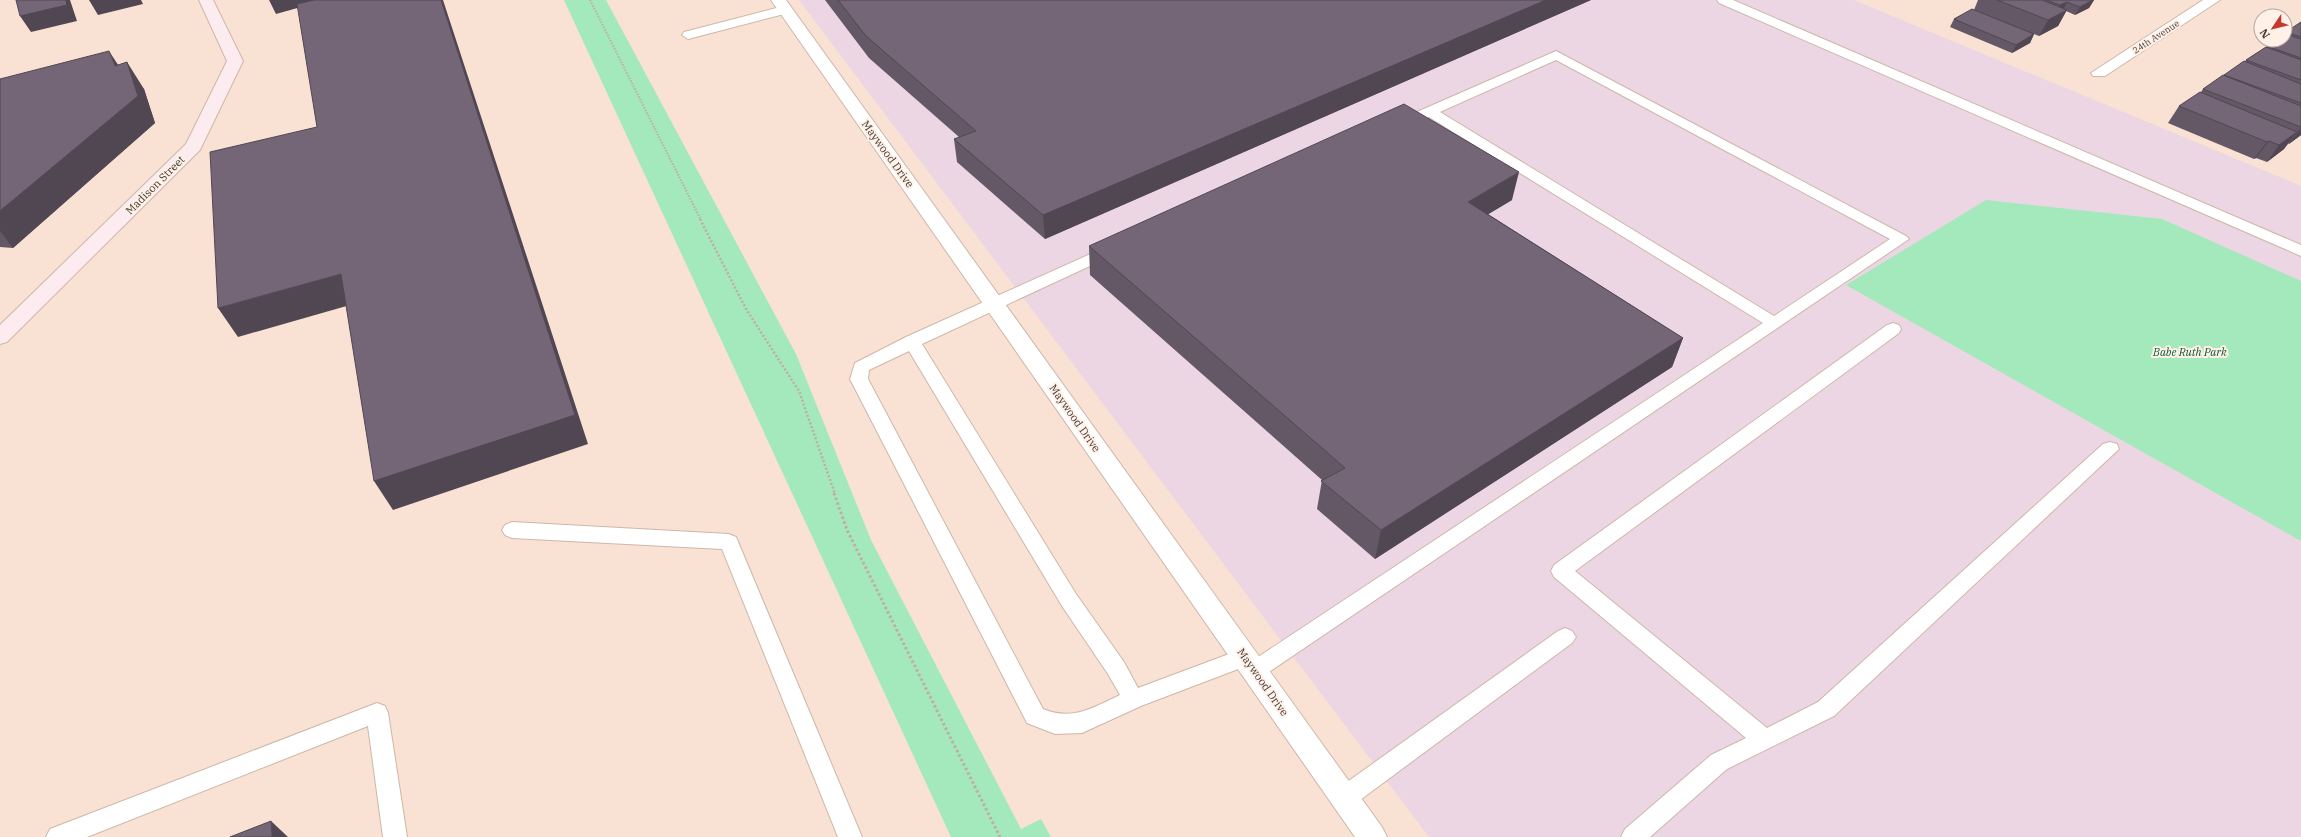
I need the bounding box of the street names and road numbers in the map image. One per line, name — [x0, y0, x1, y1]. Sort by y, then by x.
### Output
street label: 24th Avenue — [2130, 17, 2181, 56]
street label: Maywood Drive — [859, 118, 917, 190]
street label: Madison Street — [123, 152, 188, 217]
street label: Maywood Drive — [1046, 381, 1104, 455]
street label: Maywood Drive — [1234, 645, 1292, 719]

